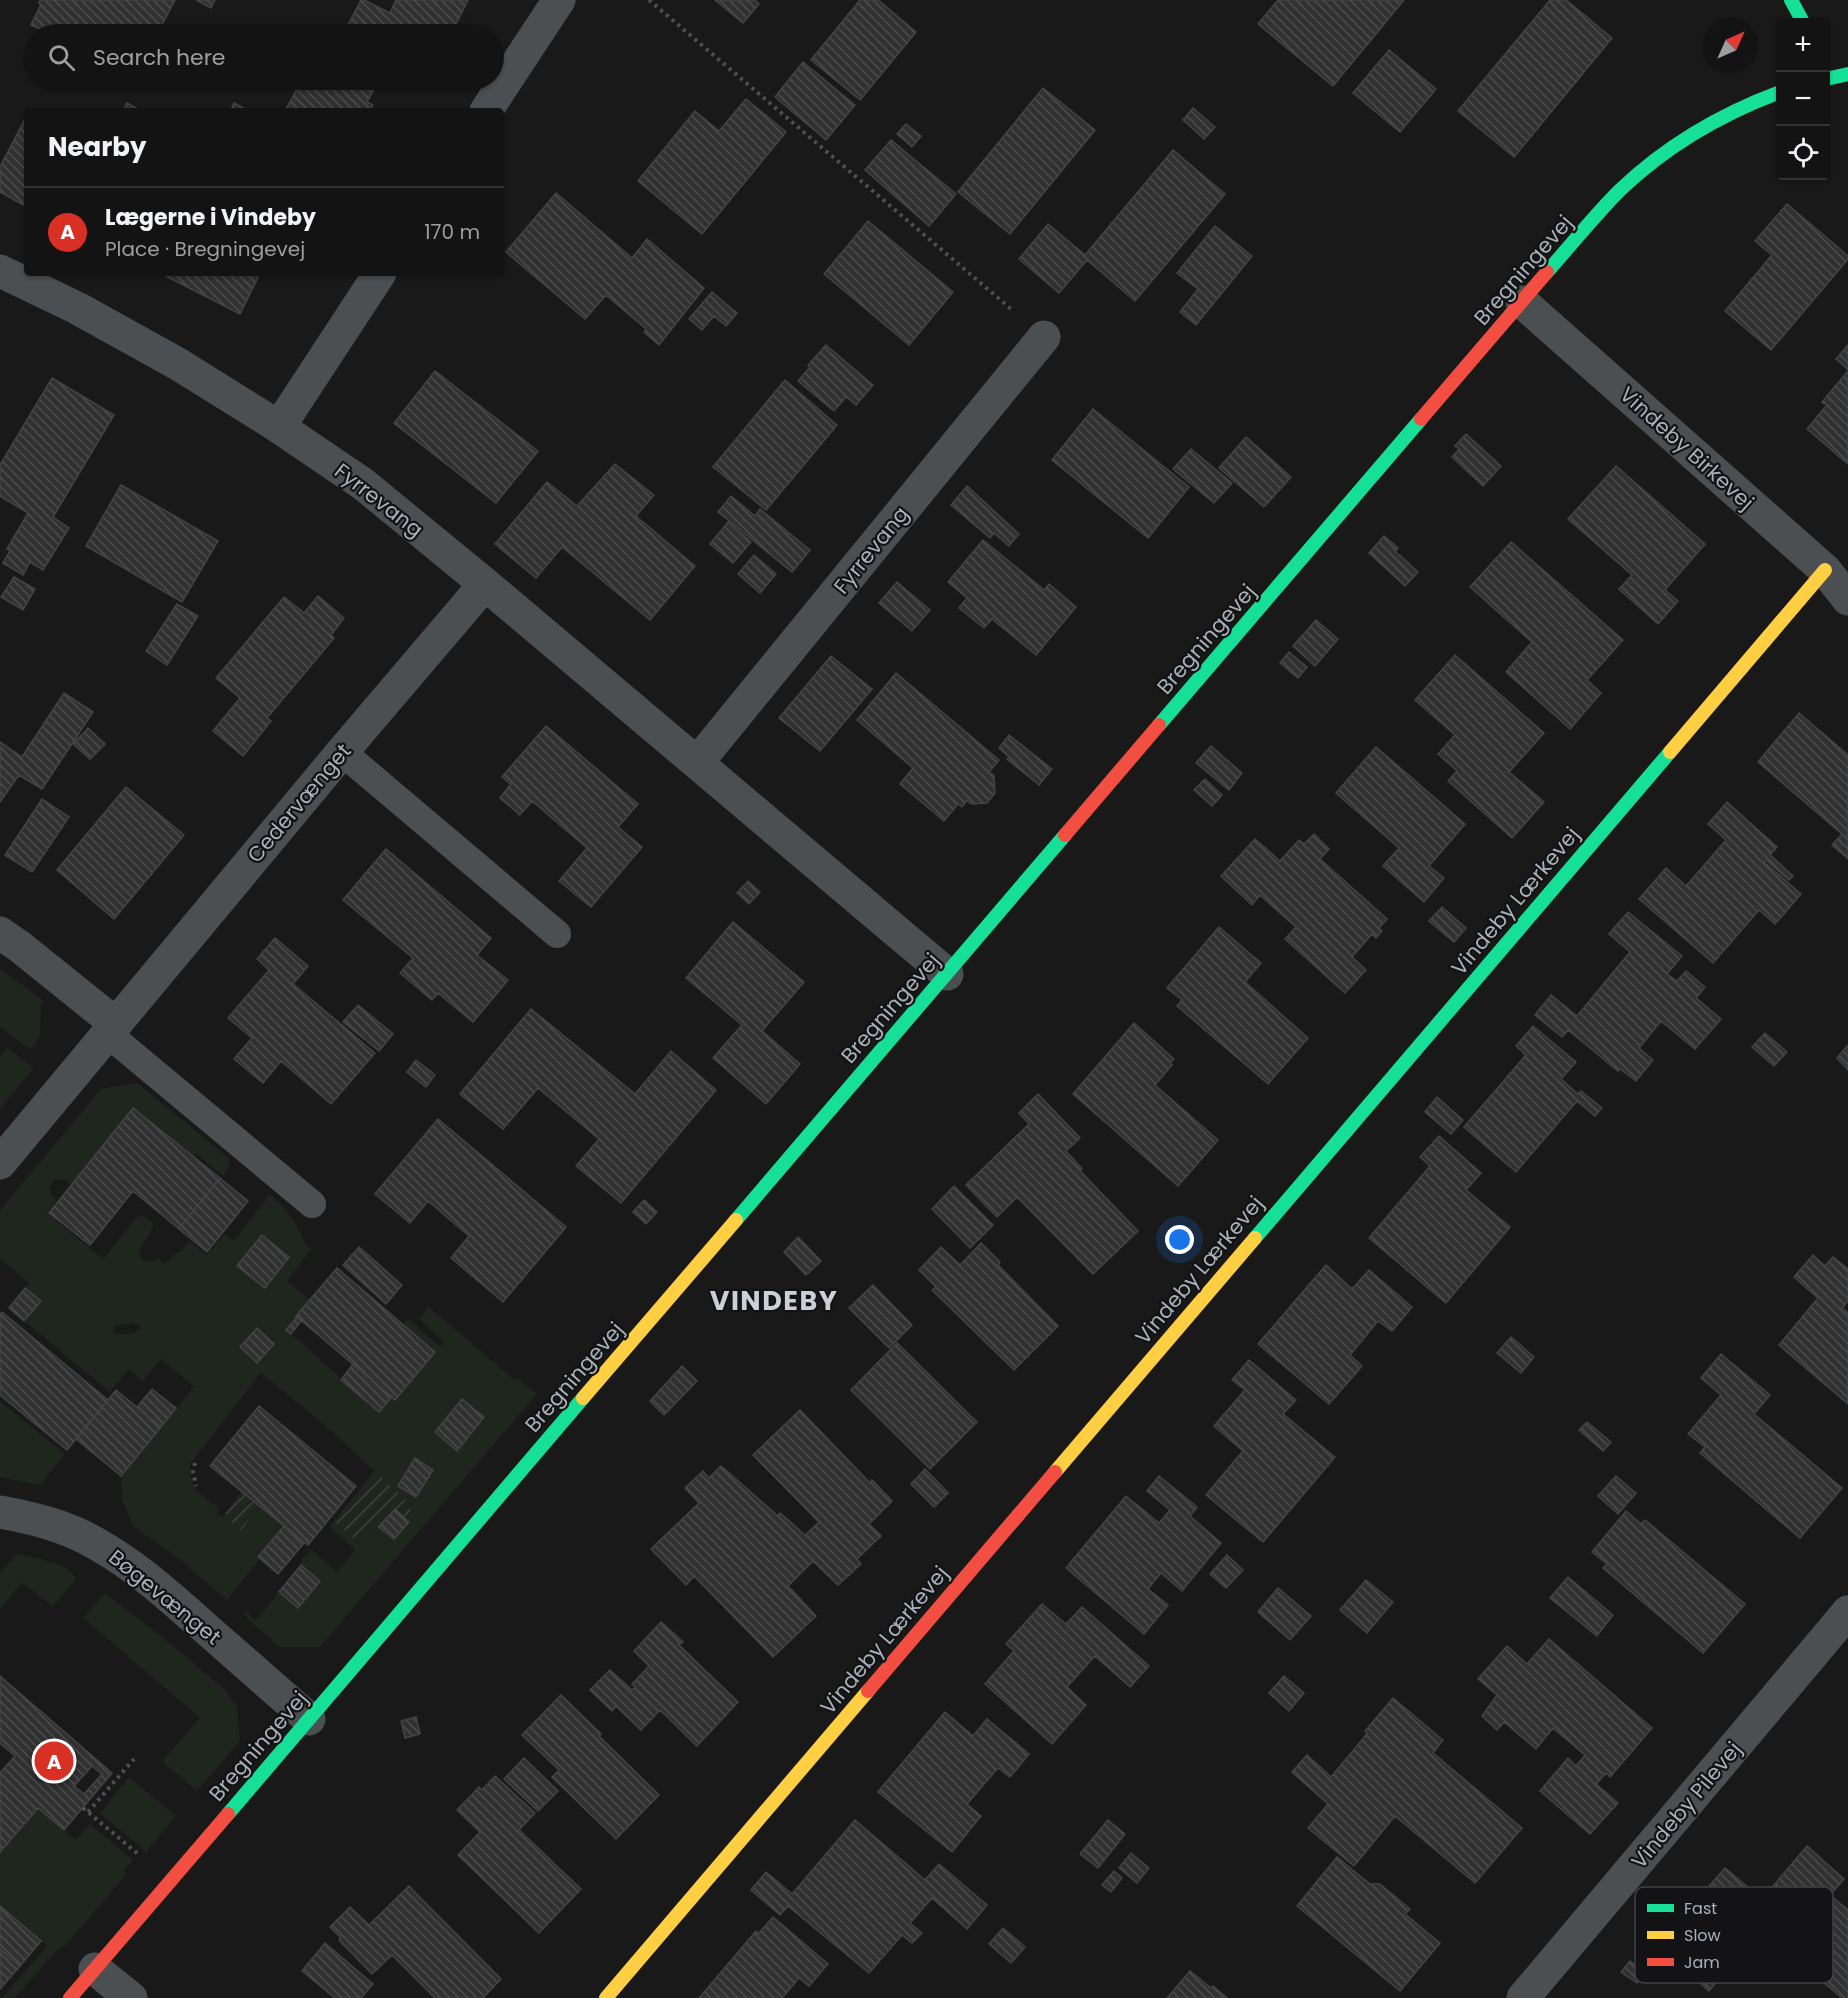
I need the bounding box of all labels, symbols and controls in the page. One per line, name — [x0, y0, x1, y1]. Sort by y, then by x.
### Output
north arrow — [1704, 18, 1758, 72]
map controls — [1776, 18, 1830, 180]
button: + — [1776, 18, 1830, 72]
search box — [24, 24, 504, 90]
icon: search — [45, 41, 78, 74]
text: Search here — [93, 42, 226, 73]
button: − — [1776, 72, 1830, 126]
button: locate — [1776, 126, 1830, 180]
text: Nearby — [48, 129, 146, 165]
text: Lægerne i Vindeby — [105, 202, 316, 233]
street label: Bregningevej — [1467, 209, 1579, 331]
text: A — [60, 218, 75, 246]
text: 170 m — [424, 218, 480, 246]
text: Place · Bregningevej — [105, 235, 305, 263]
street label: Vindeby Birkevej — [1614, 380, 1760, 516]
street label: Fyrrevang — [329, 456, 429, 544]
street label: Fyrrevang — [827, 500, 915, 600]
street label: Bregningevej — [1150, 578, 1262, 700]
street label: Cedervænget — [241, 737, 357, 869]
street label: Vindeby Lærkevej — [1444, 821, 1586, 981]
street label: Bregningevej — [834, 947, 946, 1069]
street label: Vindeby Lærkevej — [1128, 1190, 1270, 1350]
your location — [1165, 1225, 1194, 1254]
district label: VINDEBY — [710, 1282, 838, 1319]
street label: Bregningevej — [518, 1316, 630, 1438]
street label: Bøgevænget — [103, 1543, 227, 1651]
street label: Vindeby Lærkevej — [813, 1560, 955, 1720]
street label: Bregningevej — [202, 1685, 314, 1807]
street label: Vindeby Pilevej — [1624, 1735, 1748, 1875]
pin: A — [34, 1738, 74, 1784]
legend — [1635, 1887, 1833, 1983]
text: Fast — [1684, 1897, 1717, 1920]
text: Slow — [1684, 1924, 1721, 1947]
text: Jam — [1684, 1951, 1720, 1974]

